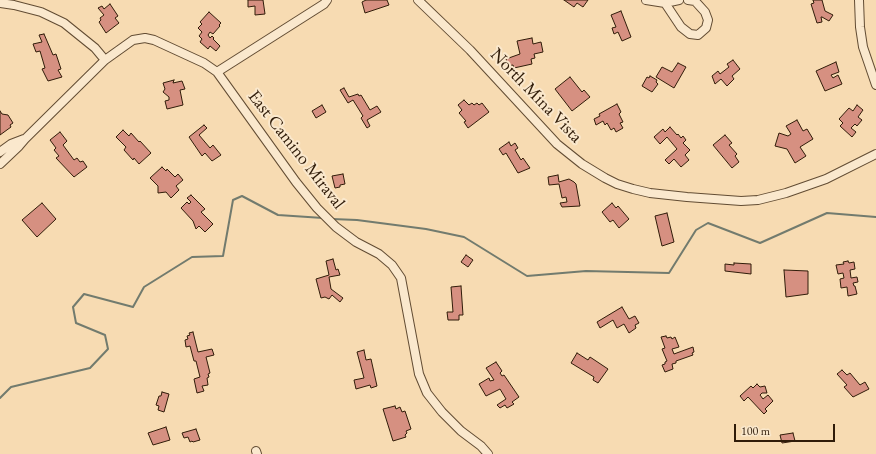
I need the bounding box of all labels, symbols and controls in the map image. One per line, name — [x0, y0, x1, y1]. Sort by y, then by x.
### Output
street label: North Mina Vista — [485, 44, 587, 148]
street label: East Camino Miraval — [243, 86, 349, 214]
scale bar — [736, 416, 837, 442]
text: 100 m — [741, 423, 770, 439]

